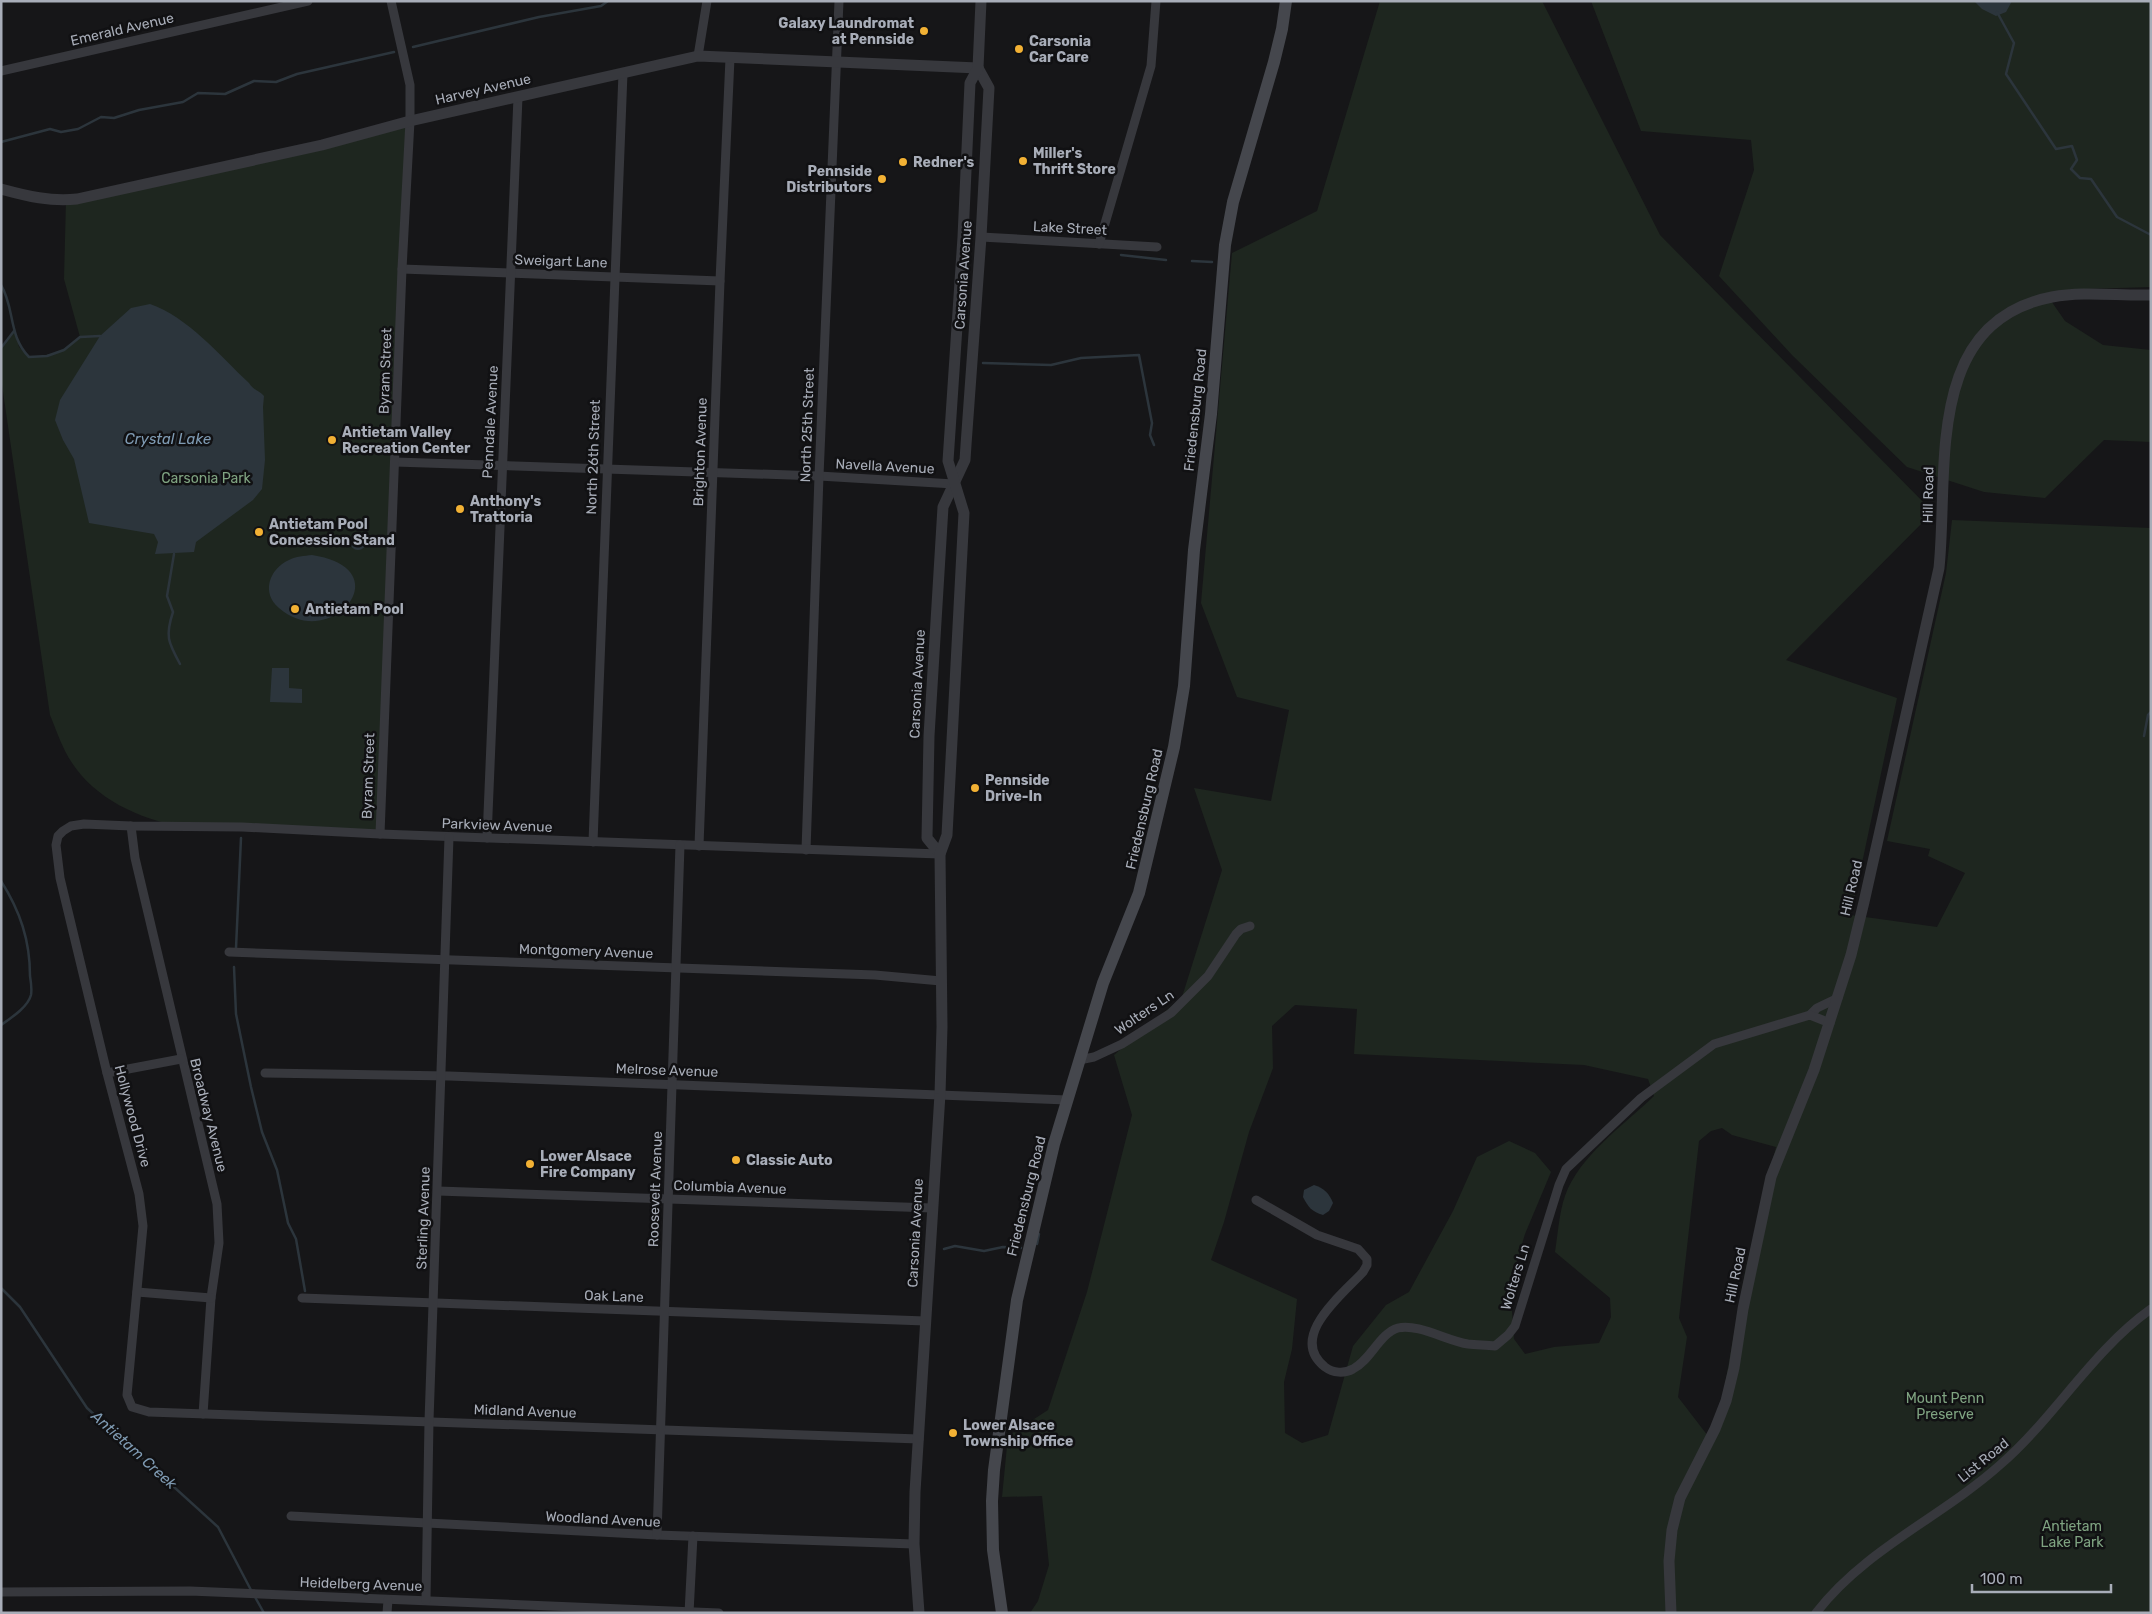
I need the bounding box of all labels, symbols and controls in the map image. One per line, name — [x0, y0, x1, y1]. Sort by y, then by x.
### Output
street label: Emerald Avenue — [69, 9, 176, 50]
place label: Galaxy Laundromat at Pennside — [778, 15, 914, 48]
marker: Galaxy Laundromat at Pennside — [918, 25, 930, 37]
place label: Carsonia Car Care — [1029, 33, 1091, 66]
marker: Carsonia Car Care — [1013, 43, 1025, 55]
street label: Harvey Avenue — [434, 70, 533, 109]
place label: Miller's Thrift Store — [1033, 145, 1116, 178]
place label: Redner's — [913, 154, 975, 171]
marker: Miller's Thrift Store — [1017, 155, 1029, 167]
marker: Redner's — [897, 156, 909, 168]
place label: Pennside Distributors — [786, 163, 872, 196]
marker: Pennside Distributors — [876, 173, 888, 185]
street label: Lake Street — [1032, 218, 1108, 239]
street label: Carsonia Avenue — [951, 220, 976, 330]
street label: Sweigart Lane — [514, 251, 608, 272]
street label: Byram Street — [375, 327, 396, 414]
street label: Friedensburg Road — [1181, 348, 1210, 472]
street label: Penndale Avenue — [479, 365, 502, 479]
street label: North 25th Street — [797, 367, 818, 483]
street label: Brighton Avenue — [690, 397, 711, 507]
street label: North 26th Street — [583, 399, 604, 515]
place label: Antietam Valley Recreation Center — [342, 424, 471, 457]
water label: Crystal Lake — [125, 430, 212, 448]
marker: Antietam Valley Recreation Center — [326, 434, 338, 446]
street label: Navella Avenue — [835, 455, 935, 478]
street label: Hill Road — [1920, 466, 1937, 524]
park label: Carsonia Park — [161, 470, 252, 487]
place label: Anthony's Trattoria — [470, 493, 541, 526]
marker: Anthony's Trattoria — [454, 503, 466, 515]
place label: Antietam Pool Concession Stand — [269, 516, 395, 549]
marker: Antietam Pool Concession Stand — [253, 526, 265, 538]
place label: Antietam Pool — [305, 601, 404, 618]
marker: Antietam Pool — [289, 603, 301, 615]
street label: Carsonia Avenue — [906, 629, 929, 739]
street label: Byram Street — [358, 732, 379, 819]
street label: Friedensburg Road — [1122, 747, 1167, 871]
place label: Pennside Drive-In — [985, 772, 1050, 805]
marker: Pennside Drive-In — [969, 782, 981, 794]
street label: Parkview Avenue — [441, 815, 553, 836]
street label: Hill Road — [1837, 859, 1866, 918]
street label: Montgomery Avenue — [518, 941, 654, 962]
street label: Wolters Ln — [1111, 986, 1177, 1038]
street label: Broadway Avenue — [186, 1056, 231, 1174]
street label: Melrose Avenue — [615, 1060, 719, 1081]
street label: Hollywood Drive — [111, 1063, 154, 1169]
street label: Roosevelt Avenue — [645, 1131, 666, 1247]
street label: Friedensburg Road — [1003, 1134, 1050, 1258]
place label: Lower Alsace Fire Company — [540, 1148, 636, 1181]
place label: Classic Auto — [746, 1152, 832, 1169]
marker: Classic Auto — [730, 1154, 742, 1166]
marker: Lower Alsace Fire Company — [524, 1158, 536, 1170]
street label: Sterling Avenue — [413, 1166, 434, 1270]
street label: Columbia Avenue — [673, 1177, 787, 1198]
street label: Carsonia Avenue — [904, 1178, 927, 1288]
street label: Wolters Ln — [1497, 1242, 1534, 1312]
street label: Hill Road — [1721, 1246, 1750, 1305]
street label: Oak Lane — [584, 1287, 644, 1306]
park label: Mount Penn Preserve — [1906, 1390, 1984, 1423]
street label: Midland Avenue — [473, 1401, 577, 1422]
water label: Antietam Creek — [87, 1406, 181, 1493]
place label: Lower Alsace Township Office — [963, 1417, 1073, 1450]
marker: Lower Alsace Township Office — [947, 1427, 959, 1439]
street label: List Road — [1954, 1435, 2012, 1486]
street label: Woodland Avenue — [545, 1508, 661, 1531]
park label: Antietam Lake Park — [2041, 1518, 2104, 1551]
scale bar — [1972, 1562, 2111, 1594]
text: 100 m — [1980, 1570, 2022, 1588]
street label: Heidelberg Avenue — [299, 1574, 423, 1595]

